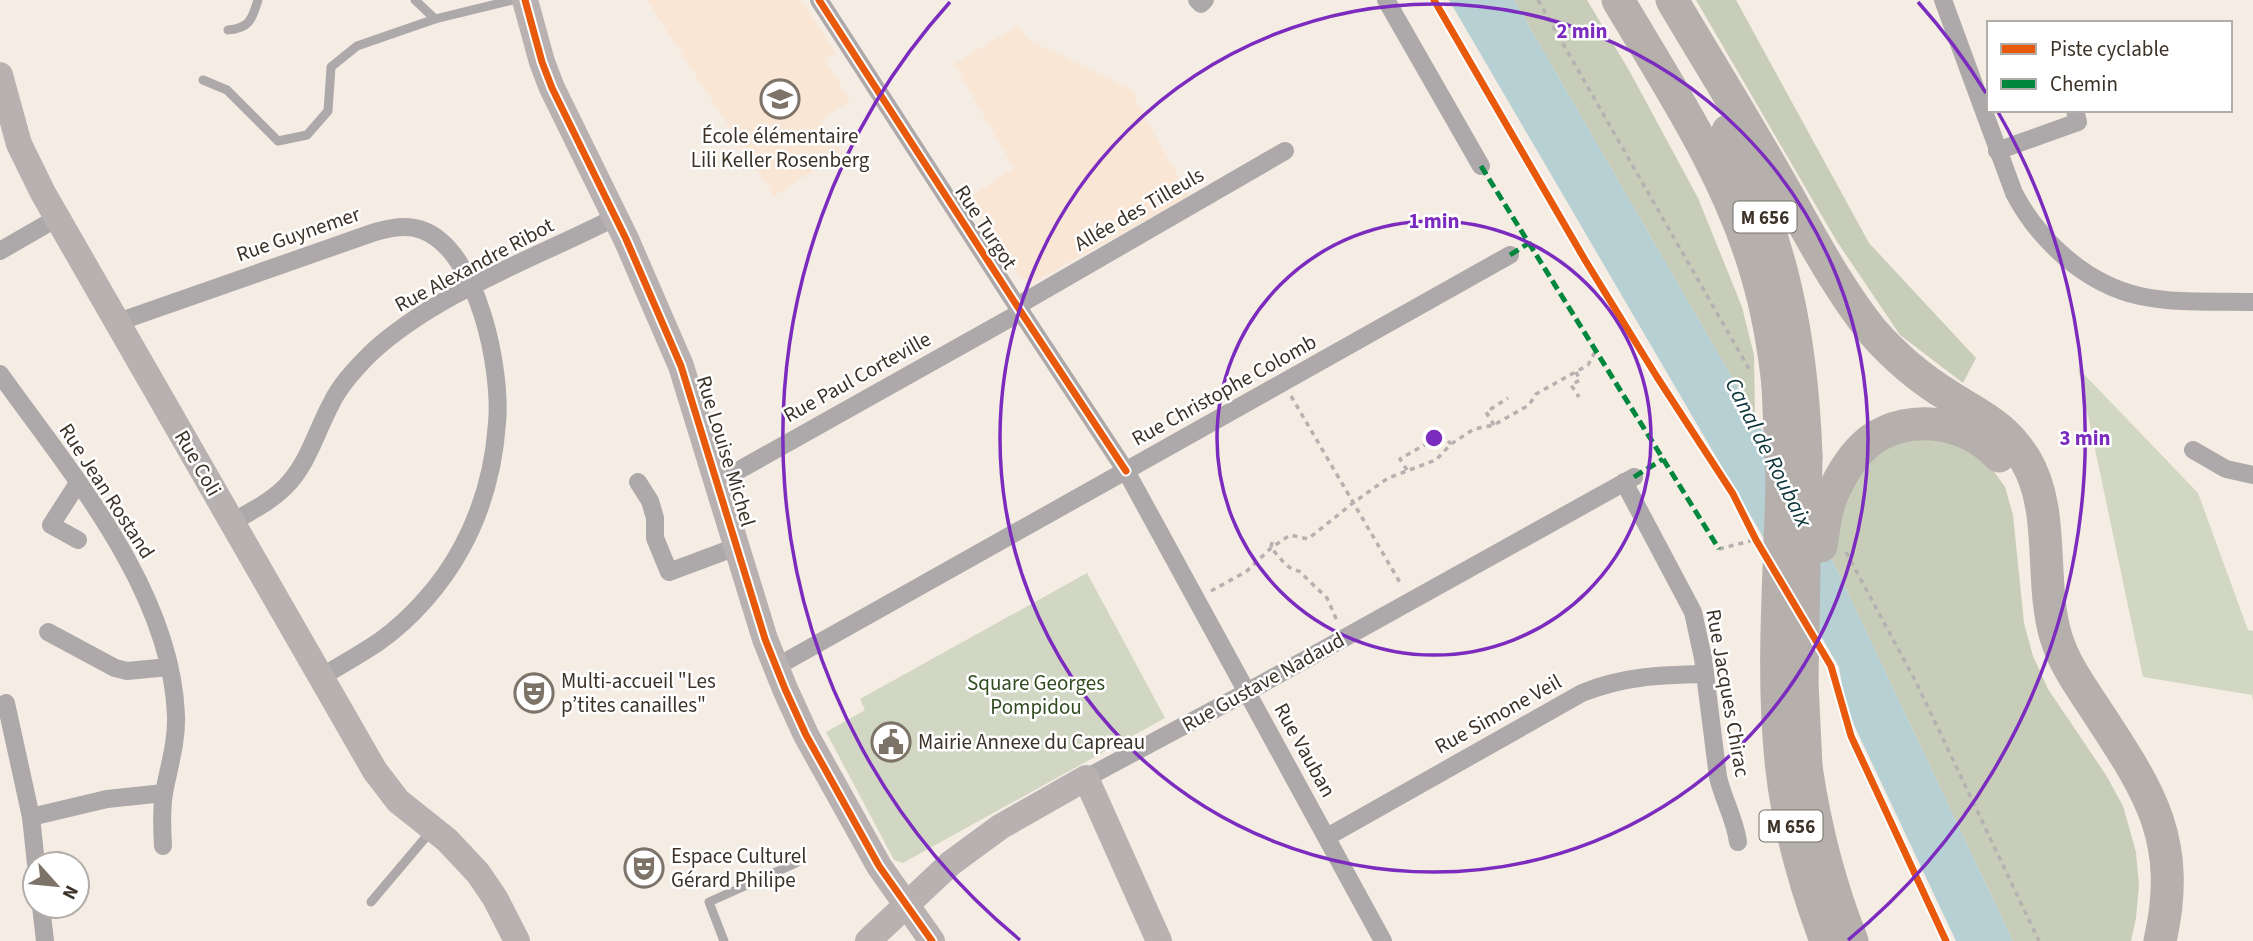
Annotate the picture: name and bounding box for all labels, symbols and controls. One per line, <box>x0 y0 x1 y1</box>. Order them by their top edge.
text: 2 min <box>1556 16 1608 46</box>
legend <box>1987 21 2232 112</box>
text: Piste cyclable <box>2050 34 2169 64</box>
text: Chemin <box>2050 69 2118 99</box>
school or university icon: École élémentaire Lili Keller Rosenberg <box>759 78 801 120</box>
place label: École élémentaire Lili Keller Rosenberg <box>691 121 870 175</box>
street label: Allée des Tilleuls <box>1069 160 1210 258</box>
street label: Rue Turgot <box>947 179 1025 275</box>
street label: Rue Guynemer <box>232 199 365 269</box>
road number: M 656 <box>1734 202 1796 232</box>
text: 1 min <box>1408 206 1460 236</box>
street label: Rue Alexandre Ribot <box>389 210 559 320</box>
street label: Rue Paul Corteville <box>778 324 936 430</box>
street label: Rue Christophe Colomb <box>1126 327 1322 453</box>
street label: Rue Louise Michel <box>689 372 763 530</box>
water label: Canal de Roubaix <box>1717 372 1821 534</box>
street label: Rue Jean Rostand <box>52 417 162 565</box>
text: 3 min <box>2059 423 2111 453</box>
street label: Rue Coli <box>167 424 229 502</box>
centre of rings <box>1422 426 1446 450</box>
street label: Rue Jacques Chirac <box>1698 607 1758 780</box>
street label: Rue Gustave Nadaud <box>1176 625 1350 739</box>
place label: Multi-accueil "Les p’tites canailles" <box>561 666 716 720</box>
street label: Rue Simone Veil <box>1429 667 1567 761</box>
park label: Square Georges Pompidou <box>967 668 1105 722</box>
theatre icon: Multi-accueil "Les p’tites canailles" <box>513 672 555 714</box>
street label: Rue Vauban <box>1267 697 1343 803</box>
public building icon: Mairie Annexe du Capreau <box>870 721 912 763</box>
place label: Mairie Annexe du Capreau <box>918 727 1145 757</box>
road number: M 656 <box>1760 810 1823 842</box>
place label: Espace Culturel Gérard Philipe <box>671 841 807 895</box>
theatre icon: Espace Culturel Gérard Philipe <box>623 847 665 889</box>
north arrow <box>21 850 91 920</box>
text: N <box>55 880 85 904</box>

